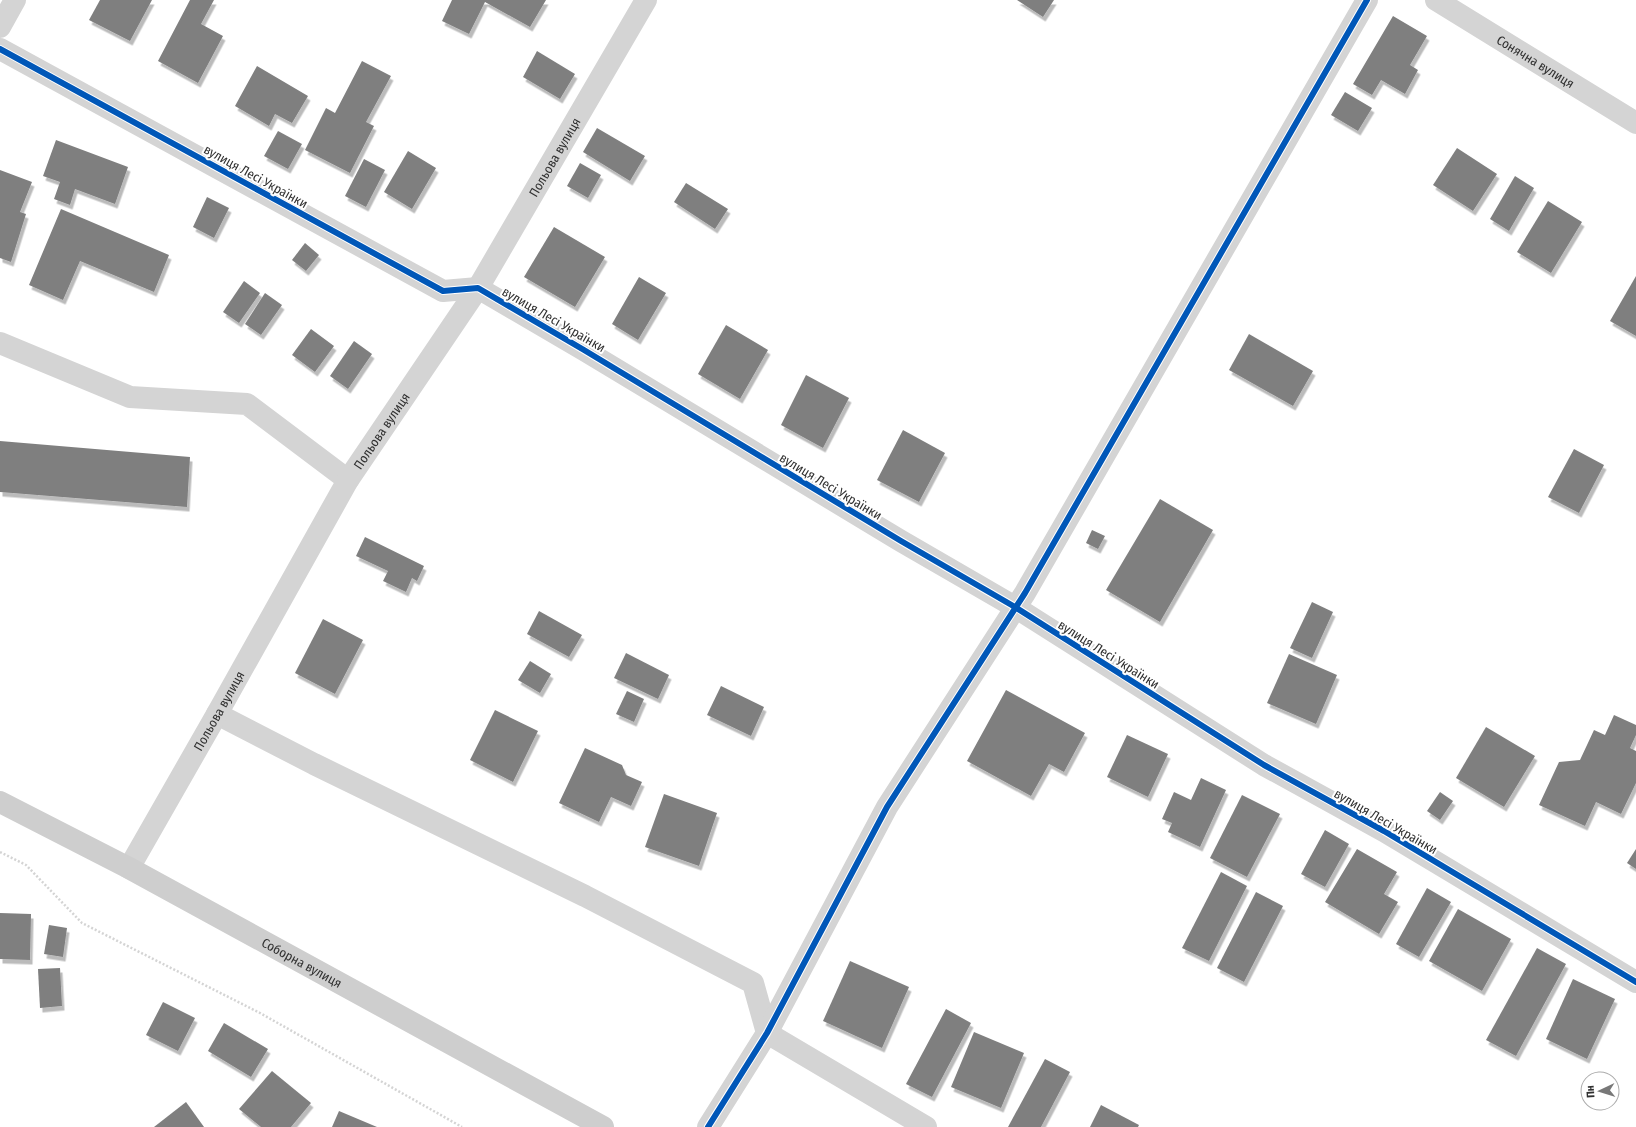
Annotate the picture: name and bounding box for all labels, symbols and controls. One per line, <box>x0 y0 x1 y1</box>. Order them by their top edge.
street label: Сонячна вулиця <box>1494 32 1577 91</box>
street label: Польова вулиця <box>526 115 584 200</box>
street label: вулиця Лесі Українки <box>201 142 310 211</box>
street label: вулиця Лесі Українки <box>500 284 608 355</box>
street label: Польова вулиця <box>351 390 413 472</box>
street label: вулиця Лесі Українки <box>777 450 885 523</box>
street label: вулиця Лесі Українки <box>1055 617 1162 692</box>
street label: Польова вулиця <box>191 669 247 753</box>
street label: вулиця Лесі Українки <box>1332 786 1440 857</box>
street label: Соборна вулиця <box>259 935 344 991</box>
north arrow <box>1580 1071 1620 1111</box>
text: Пн <box>1584 1085 1597 1098</box>

